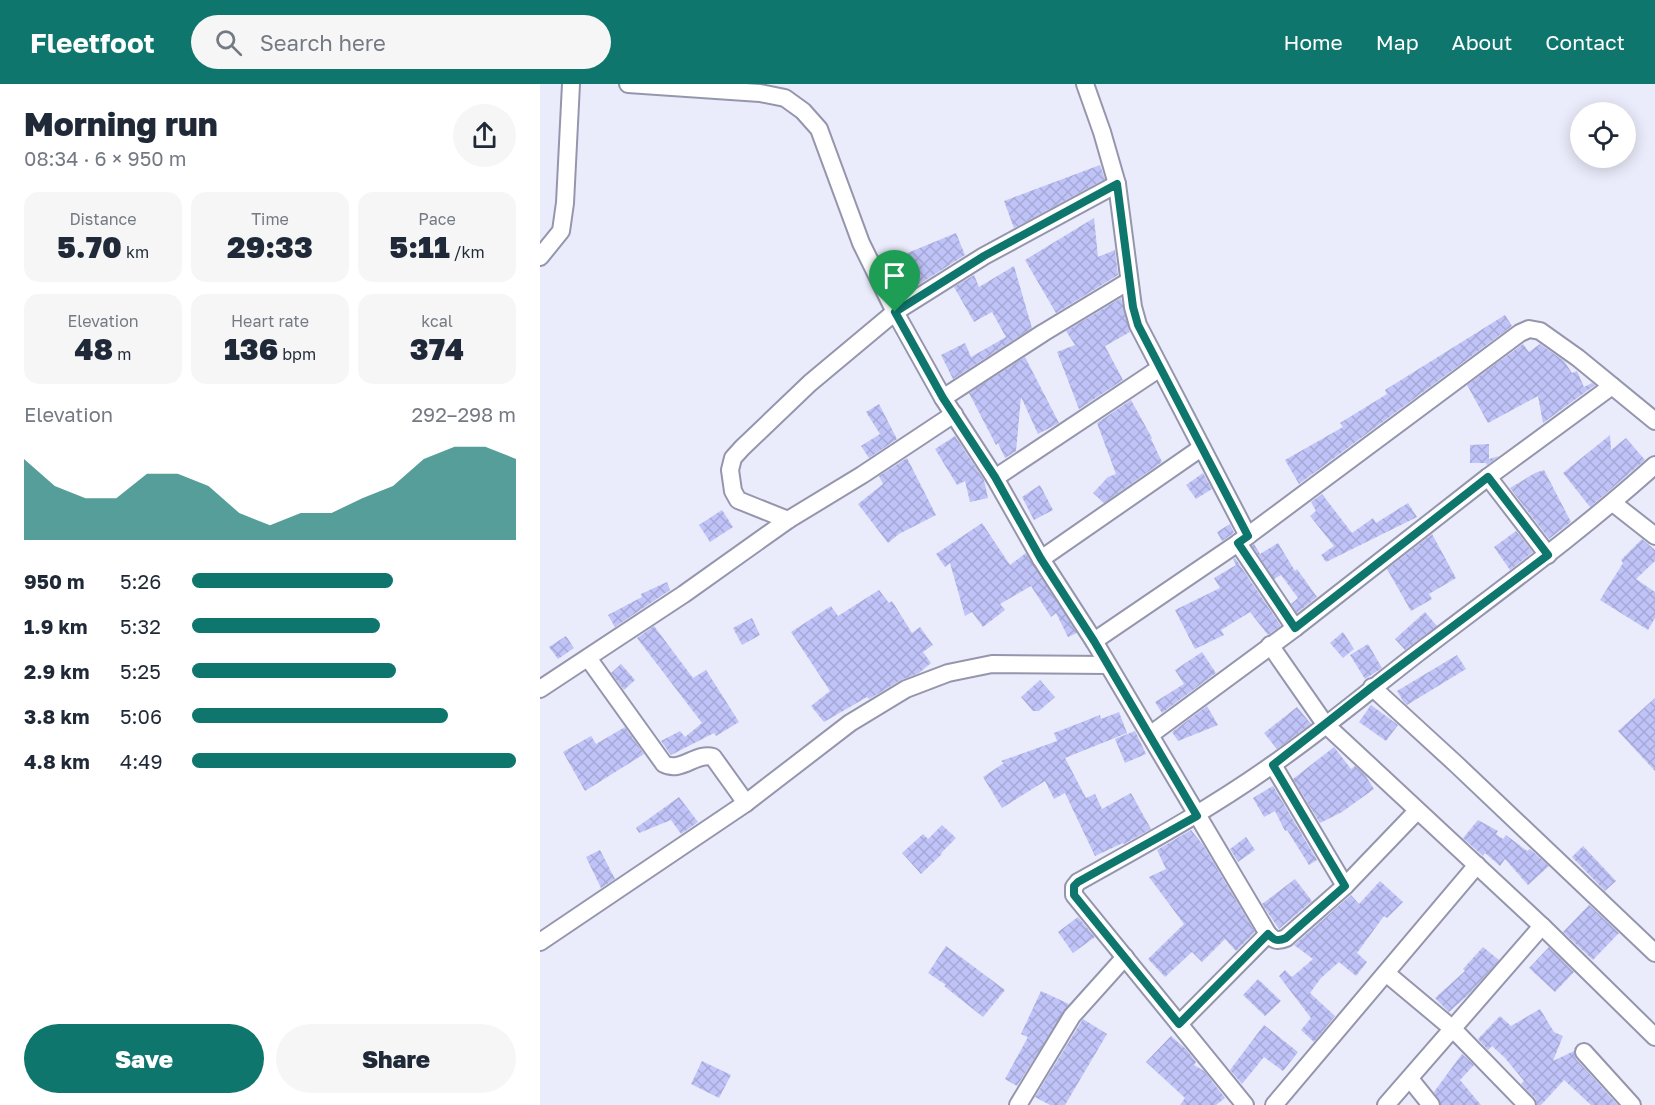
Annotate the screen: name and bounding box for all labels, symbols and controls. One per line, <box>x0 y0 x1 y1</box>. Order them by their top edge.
search box <box>191 15 611 69</box>
text: Fleetfoot <box>30 26 155 59</box>
icon: search <box>212 26 245 59</box>
text: Search here <box>260 29 386 56</box>
text: Home <box>1283 29 1343 55</box>
text: Map <box>1376 29 1419 55</box>
text: About <box>1452 29 1512 55</box>
text: Contact <box>1545 29 1625 55</box>
map controls <box>1570 102 1636 168</box>
button: locate <box>1570 102 1636 168</box>
text: Morning run <box>24 104 218 143</box>
button: share <box>453 104 516 167</box>
text: 08:34 · 6 × 950 m <box>24 146 186 170</box>
text: Distance <box>69 209 137 229</box>
text: Time <box>251 209 289 229</box>
text: Pace <box>418 209 456 229</box>
text: 5.70 <box>57 229 122 265</box>
text: 29:33 <box>227 229 313 265</box>
text: 5:11 <box>389 229 450 265</box>
text: km <box>122 242 149 262</box>
text: /km <box>450 242 485 262</box>
pin <box>869 250 920 312</box>
icon: arrive <box>878 259 911 292</box>
text: Elevation <box>67 311 139 331</box>
text: Heart rate <box>231 311 309 331</box>
text: kcal <box>421 311 453 331</box>
text: 48 <box>75 331 113 367</box>
text: 136 <box>224 331 278 367</box>
text: 374 <box>410 331 464 367</box>
text: m <box>113 344 131 364</box>
text: bpm <box>278 344 316 364</box>
text: Elevation <box>24 402 113 426</box>
text: 292–298 m <box>412 402 516 426</box>
text: 950 m <box>24 569 84 593</box>
text: 5:26 <box>120 569 161 593</box>
text: 1.9 km <box>24 614 88 638</box>
text: 5:32 <box>120 614 161 638</box>
text: 2.9 km <box>24 659 89 683</box>
text: 5:25 <box>120 659 161 683</box>
text: 3.8 km <box>24 704 90 728</box>
text: 5:06 <box>120 704 162 728</box>
text: 4.8 km <box>24 749 90 773</box>
text: 4:49 <box>120 749 163 773</box>
button: Save <box>24 1024 264 1093</box>
button: Share <box>276 1024 516 1093</box>

